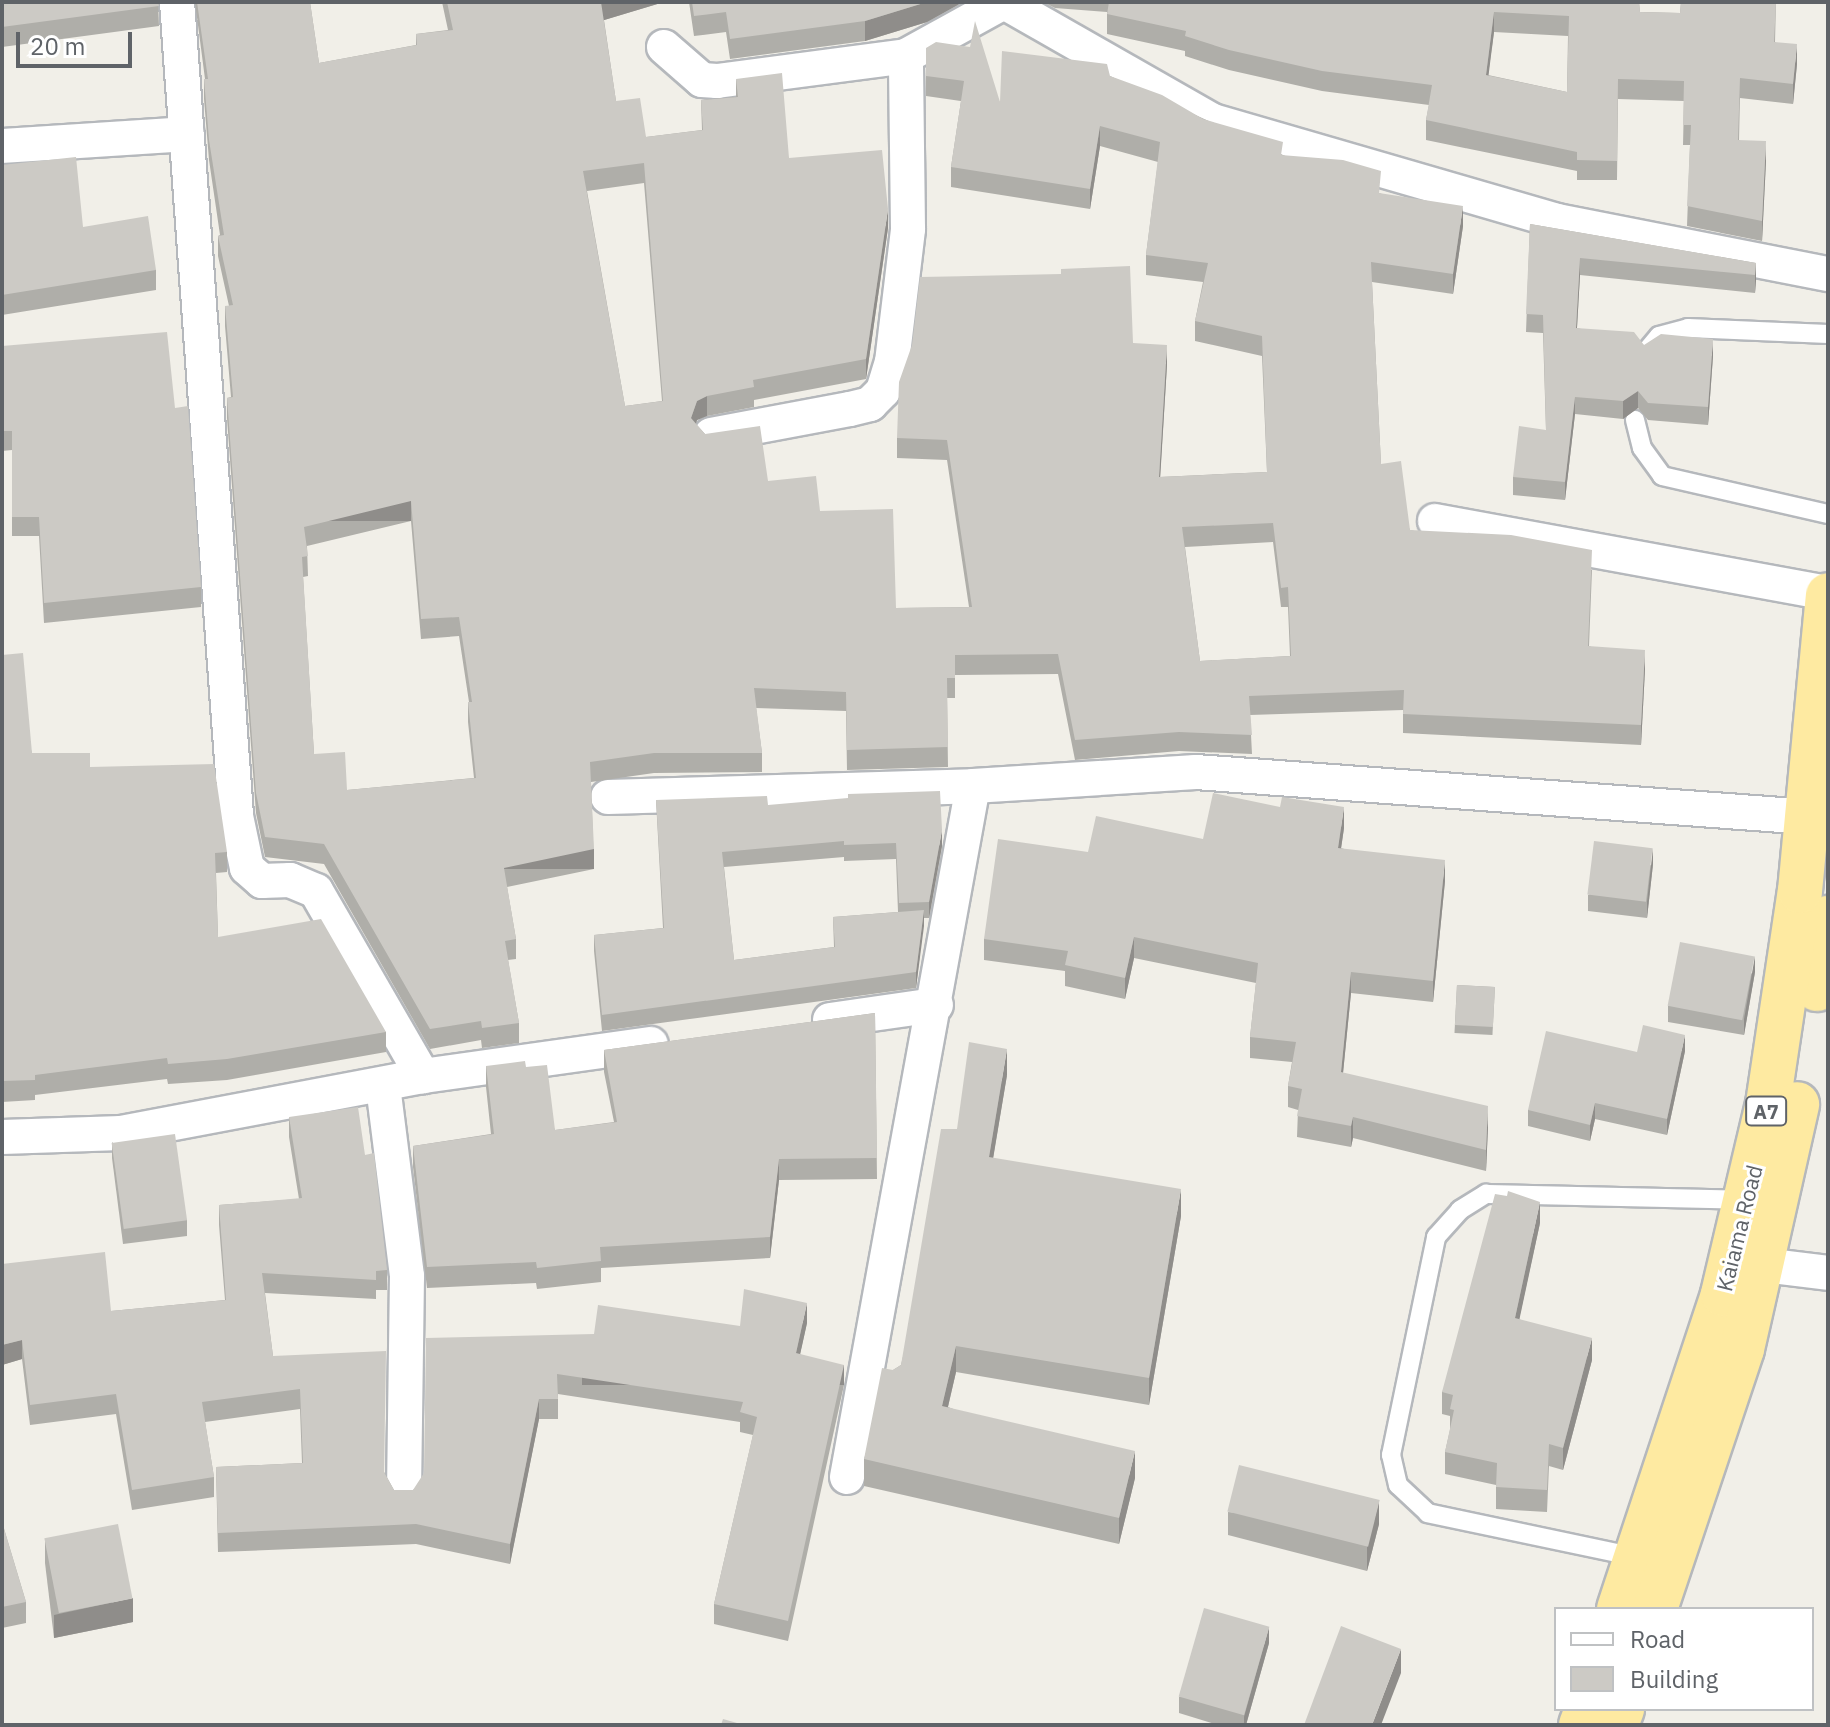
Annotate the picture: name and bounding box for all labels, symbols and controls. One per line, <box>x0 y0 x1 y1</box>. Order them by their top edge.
scale bar <box>20 16 136 66</box>
text: 20 m <box>30 30 85 62</box>
road number: A7 <box>1744 1095 1788 1127</box>
street label: Kaiama Road <box>1711 1162 1767 1294</box>
legend <box>1554 1607 1814 1711</box>
text: Road <box>1630 1623 1685 1655</box>
text: Building <box>1630 1663 1718 1695</box>

